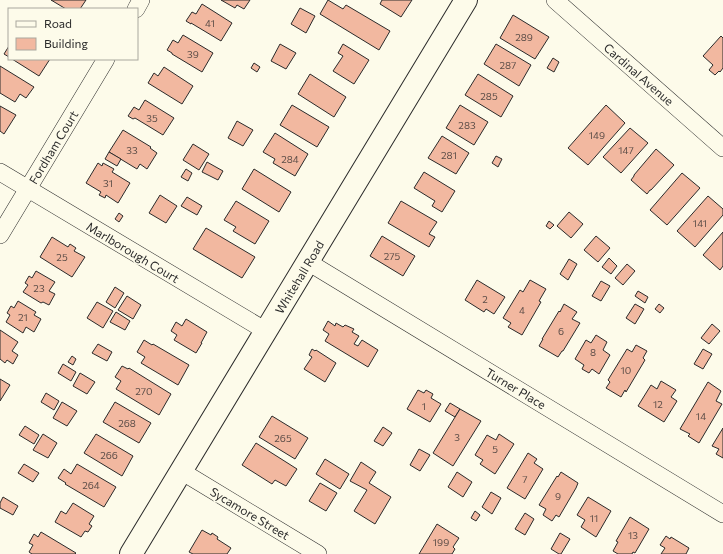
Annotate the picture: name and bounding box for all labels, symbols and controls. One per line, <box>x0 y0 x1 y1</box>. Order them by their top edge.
legend <box>8 8 138 60</box>
text: Road <box>44 16 72 30</box>
house number: 41 <box>205 17 215 29</box>
house number: 289 <box>515 31 533 43</box>
text: Building <box>44 36 88 50</box>
street label: Cardinal Avenue <box>601 40 677 108</box>
house number: 39 <box>187 48 199 60</box>
house number: 287 <box>500 59 516 71</box>
house number: 285 <box>480 90 498 102</box>
street label: Fordham Court <box>26 108 80 186</box>
house number: 35 <box>146 112 158 124</box>
house number: 283 <box>458 119 476 131</box>
house number: 149 <box>589 129 605 141</box>
house number: 33 <box>126 144 138 156</box>
house number: 147 <box>618 144 634 156</box>
house number: 281 <box>441 149 457 161</box>
house number: 284 <box>281 153 299 165</box>
house number: 31 <box>103 177 113 189</box>
house number: 141 <box>693 217 707 229</box>
street label: Marlborough Court <box>84 219 182 285</box>
street label: Whitehall Road <box>272 238 326 316</box>
house number: 275 <box>384 250 401 262</box>
house number: 25 <box>56 251 68 263</box>
house number: 23 <box>33 282 45 294</box>
house number: 2 <box>482 293 488 305</box>
house number: 4 <box>519 304 525 316</box>
house number: 21 <box>18 311 28 323</box>
house number: 6 <box>558 325 564 337</box>
house number: 8 <box>590 346 596 358</box>
house number: 10 <box>621 364 631 376</box>
street label: Turner Place <box>483 365 549 411</box>
house number: 270 <box>135 385 153 397</box>
house number: 12 <box>653 398 663 410</box>
house number: 1 <box>422 400 426 412</box>
house number: 14 <box>696 410 706 422</box>
house number: 268 <box>118 417 136 429</box>
house number: 3 <box>454 431 460 443</box>
house number: 265 <box>274 432 292 444</box>
house number: 5 <box>492 443 498 455</box>
house number: 266 <box>100 449 118 461</box>
house number: 7 <box>522 473 528 485</box>
house number: 264 <box>82 479 100 491</box>
street label: Sycamore Street <box>208 484 292 542</box>
house number: 9 <box>555 490 561 502</box>
house number: 11 <box>590 512 598 524</box>
house number: 13 <box>628 529 638 541</box>
house number: 199 <box>433 536 449 548</box>

